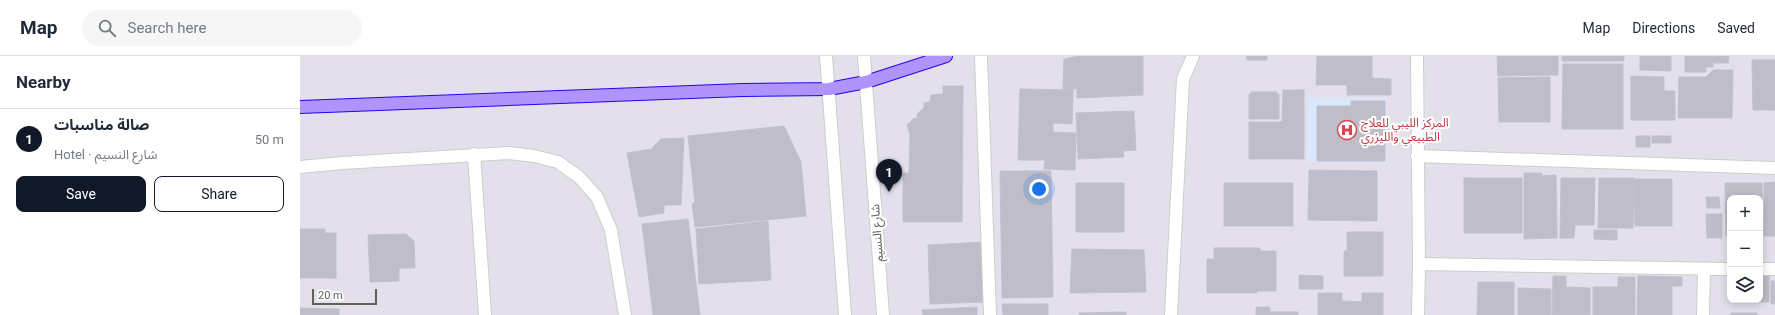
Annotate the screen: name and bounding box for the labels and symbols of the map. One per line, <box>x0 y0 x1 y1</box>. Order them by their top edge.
place label: المركز الليبي للعلاج الطبيعي والليزري <box>1361 116 1449 147</box>
hospital icon: المركز الليبي للعلاج الطبيعي والليزري <box>1336 119 1358 141</box>
pin: 1 <box>876 159 902 192</box>
your location <box>1029 179 1049 199</box>
street label: شارع النسيم <box>868 203 888 262</box>
scale bar <box>312 287 377 306</box>

